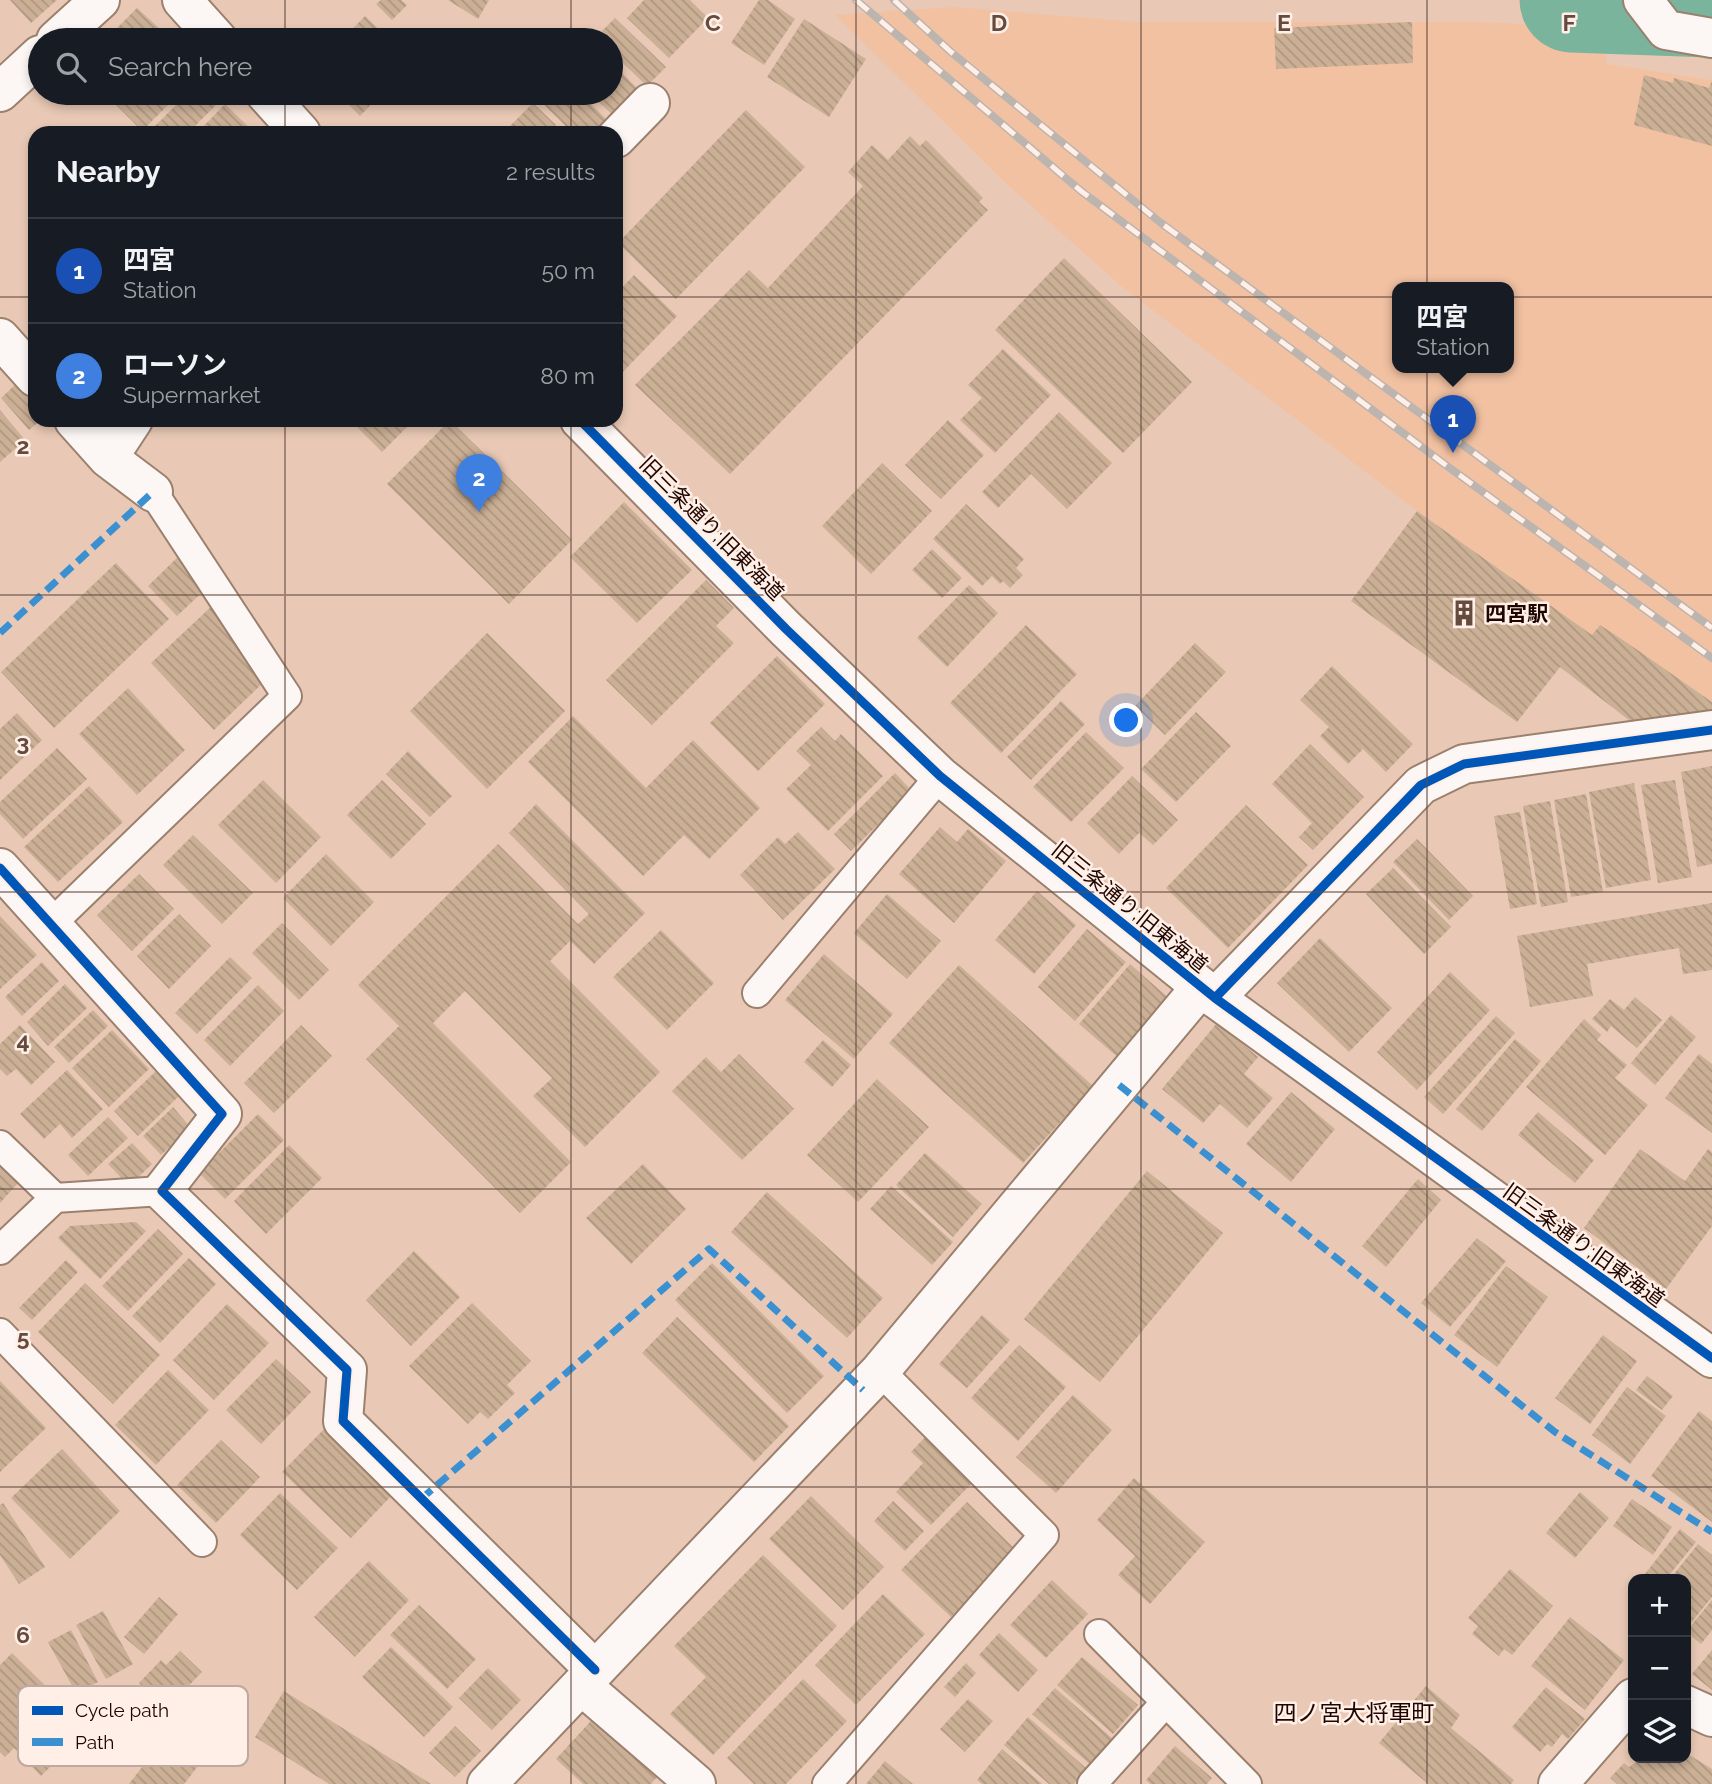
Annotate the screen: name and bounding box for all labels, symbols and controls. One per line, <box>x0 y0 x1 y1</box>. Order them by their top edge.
text: C <box>705 9 721 36</box>
text: D <box>991 9 1007 36</box>
text: E <box>1277 9 1291 36</box>
text: F <box>1562 9 1576 36</box>
search box <box>28 28 623 105</box>
icon: search <box>52 48 90 86</box>
text: Search here <box>108 52 252 82</box>
text: Nearby <box>56 154 160 189</box>
text: 2 results <box>506 158 595 185</box>
text: 四宮 <box>123 245 175 275</box>
text: 1 <box>73 257 85 284</box>
text: 50 m <box>541 257 595 284</box>
text: Station <box>123 276 197 303</box>
popup <box>1392 282 1514 373</box>
text: 四宮 <box>1416 302 1468 332</box>
text: Station <box>1416 333 1490 360</box>
text: ローソン <box>123 350 227 380</box>
text: 2 <box>73 362 85 389</box>
text: 80 m <box>540 362 595 389</box>
text: Supermarket <box>123 381 261 408</box>
pin: 1 <box>1430 395 1476 453</box>
text: 2 <box>17 432 29 459</box>
street label: 旧三条通り;旧東海道 <box>635 451 789 605</box>
pin: 2 <box>456 454 502 512</box>
building icon: 四宮駅 <box>1449 598 1479 628</box>
place label: 四宮駅 <box>1485 601 1548 626</box>
your location <box>1109 703 1143 737</box>
text: 3 <box>17 729 29 756</box>
street label: 旧三条通り;旧東海道 <box>1047 836 1213 978</box>
text: 4 <box>16 1027 30 1054</box>
street label: 旧三条通り;旧東海道 <box>1498 1178 1670 1312</box>
text: 5 <box>17 1324 30 1351</box>
map controls <box>1628 1574 1691 1763</box>
button: + <box>1628 1574 1691 1637</box>
text: 6 <box>16 1621 30 1648</box>
button: − <box>1628 1637 1691 1700</box>
legend <box>18 1686 248 1766</box>
text: Cycle path <box>75 1699 169 1721</box>
district label: 四ノ宮大将軍町 <box>1274 1699 1435 1726</box>
button: layers <box>1628 1700 1691 1763</box>
text: Path <box>75 1731 114 1753</box>

